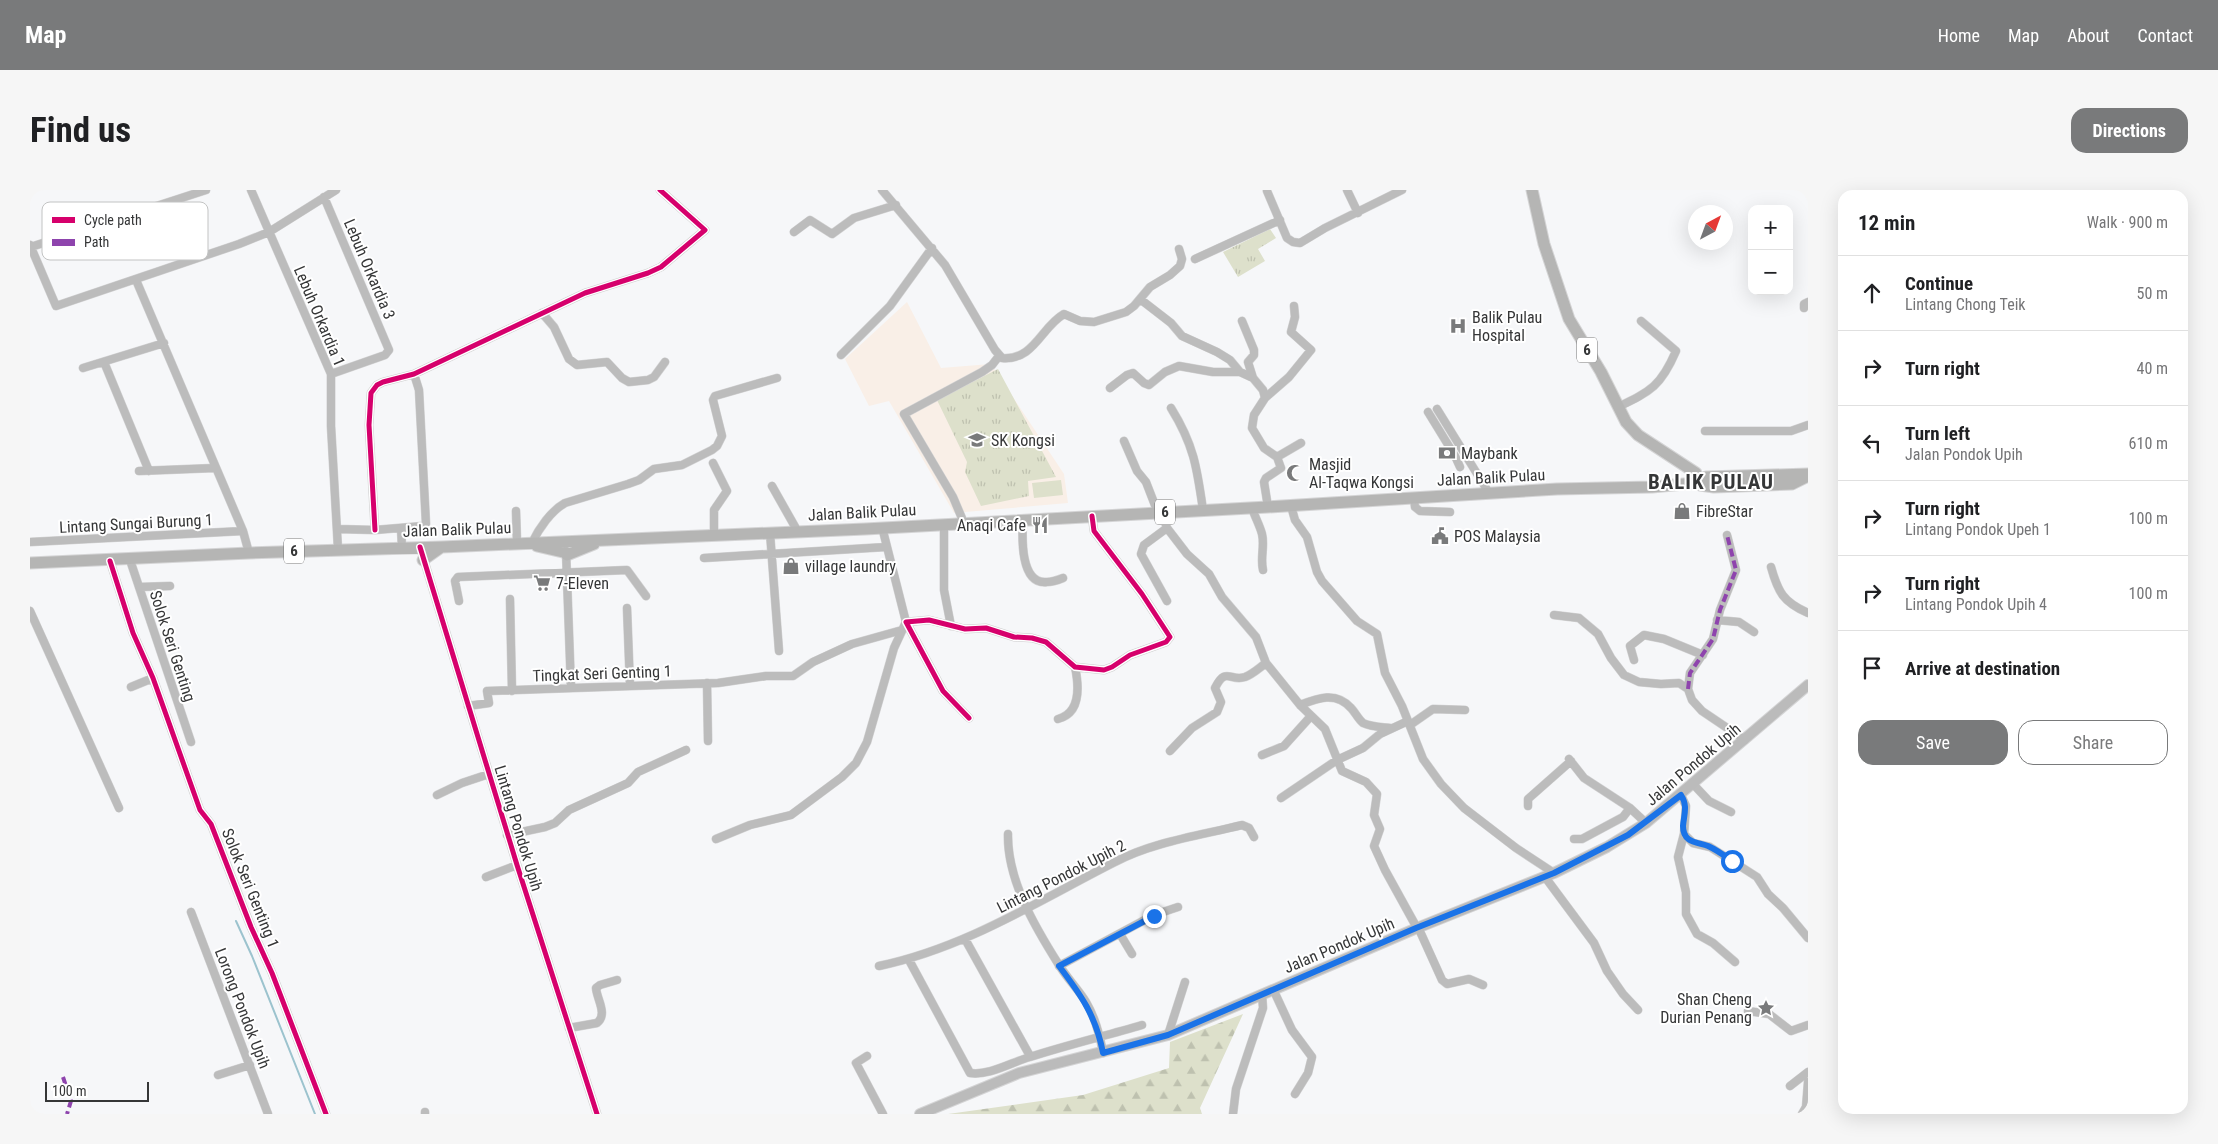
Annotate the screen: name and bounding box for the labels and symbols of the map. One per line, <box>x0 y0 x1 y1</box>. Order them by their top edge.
legend <box>42 202 208 260</box>
north arrow <box>1688 205 1733 250</box>
text: Cycle path <box>84 212 142 228</box>
street label: Lebuh Orkardia 3 <box>340 216 399 322</box>
text: Path <box>84 234 109 250</box>
street label: Lebuh Orkardia 1 <box>290 263 349 369</box>
place label: Balik Pulau Hospital <box>1472 308 1542 345</box>
hospital icon: Balik Pulau Hospital <box>1448 316 1468 336</box>
road number: 6 <box>1577 338 1597 362</box>
school or university icon: SK Kongsi <box>967 430 987 450</box>
place label: SK Kongsi <box>991 431 1055 450</box>
bank icon: Maybank <box>1437 443 1457 463</box>
place label: Maybank <box>1461 444 1519 463</box>
place label: Masjid Al-Taqwa Kongsi <box>1309 455 1414 492</box>
mosque icon: Masjid Al-Taqwa Kongsi <box>1285 463 1305 483</box>
street label: Jalan Balik Pulau <box>1436 465 1546 490</box>
district label: BALIK PULAU <box>1648 470 1774 494</box>
street label: Jalan Balik Pulau <box>807 500 917 525</box>
road number: 6 <box>1155 500 1175 524</box>
shop icon: FibreStar <box>1672 501 1692 521</box>
place label: FibreStar <box>1696 502 1753 521</box>
street label: Lintang Sungai Burung 1 <box>59 510 213 537</box>
restaurant icon: Anaqi Cafe <box>1030 515 1050 535</box>
place label: Anaqi Cafe <box>957 516 1026 535</box>
street label: Jalan Balik Pulau <box>402 518 512 541</box>
public building icon: POS Malaysia <box>1430 526 1450 546</box>
place label: POS Malaysia <box>1454 527 1541 546</box>
road number: 6 <box>284 538 304 564</box>
shop icon: village laundry <box>781 556 801 576</box>
place label: village laundry <box>805 557 896 576</box>
supermarket icon: 7-Eleven <box>532 573 552 593</box>
place label: 7-Eleven <box>556 574 609 593</box>
street label: Solok Seri Genting <box>146 588 199 704</box>
street label: Tingkat Seri Genting 1 <box>532 662 672 685</box>
street label: Jalan Pondok Upih <box>1642 719 1745 810</box>
street label: Lintang Pondok Upih <box>490 763 547 893</box>
street label: Solok Seri Genting 1 <box>218 826 283 951</box>
street label: Lintang Pondok Upih 2 <box>994 836 1129 917</box>
route start <box>1721 850 1744 873</box>
route end <box>1143 905 1166 928</box>
street label: Jalan Pondok Upih <box>1281 914 1397 977</box>
street label: Lorong Pondok Upih <box>211 945 274 1071</box>
place label: Shan Cheng Durian Penang <box>1660 990 1752 1027</box>
place icon: Shan Cheng Durian Penang <box>1756 998 1776 1018</box>
scale bar <box>45 1079 149 1102</box>

